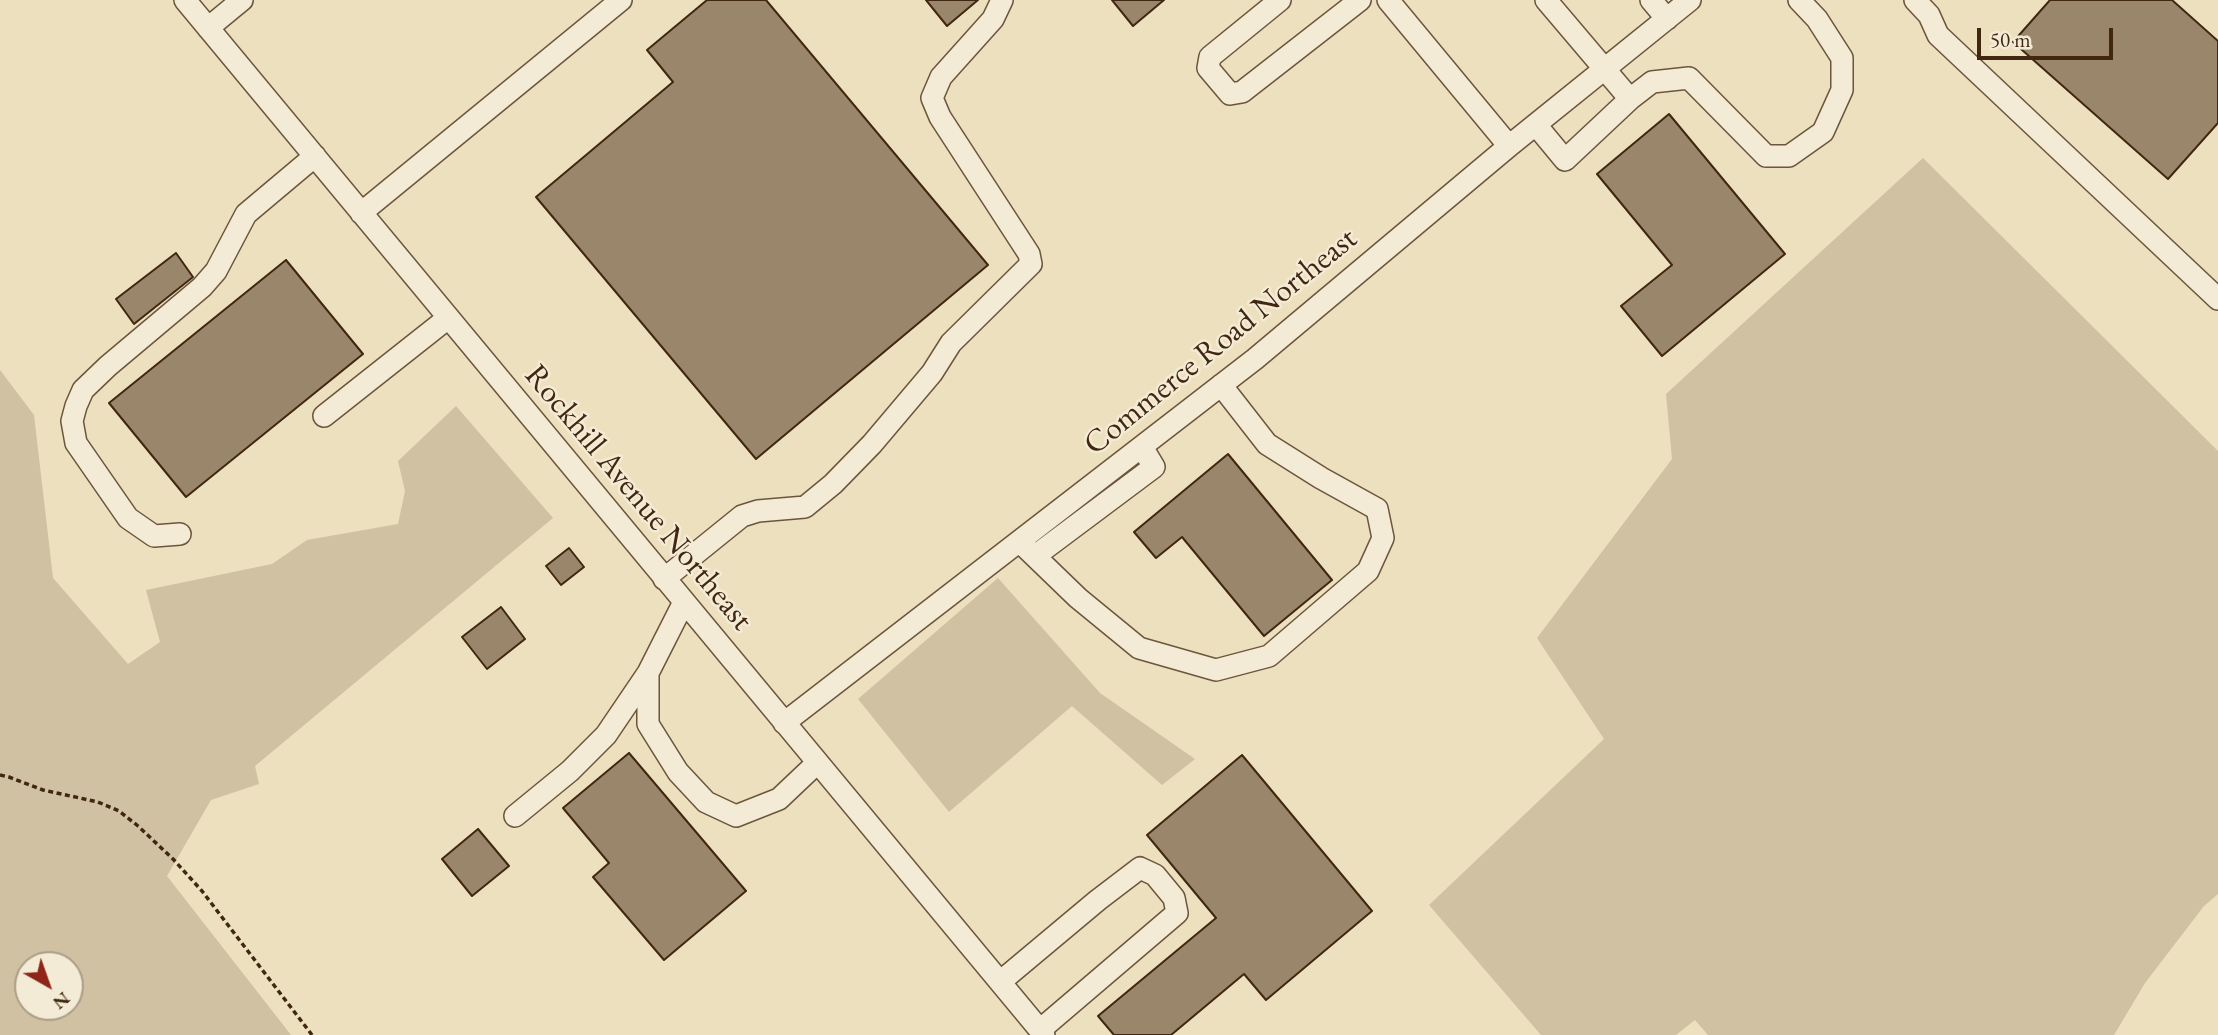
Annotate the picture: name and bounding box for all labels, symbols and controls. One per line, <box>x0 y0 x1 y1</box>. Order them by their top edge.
scale bar <box>1980 14 2116 58</box>
text: 50 m <box>1990 26 2031 53</box>
street label: Commerce Road Northeast <box>1077 220 1365 464</box>
street label: Rockhill Avenue Northeast <box>516 357 760 639</box>
north arrow <box>14 951 84 1021</box>
text: N <box>48 986 75 1015</box>

